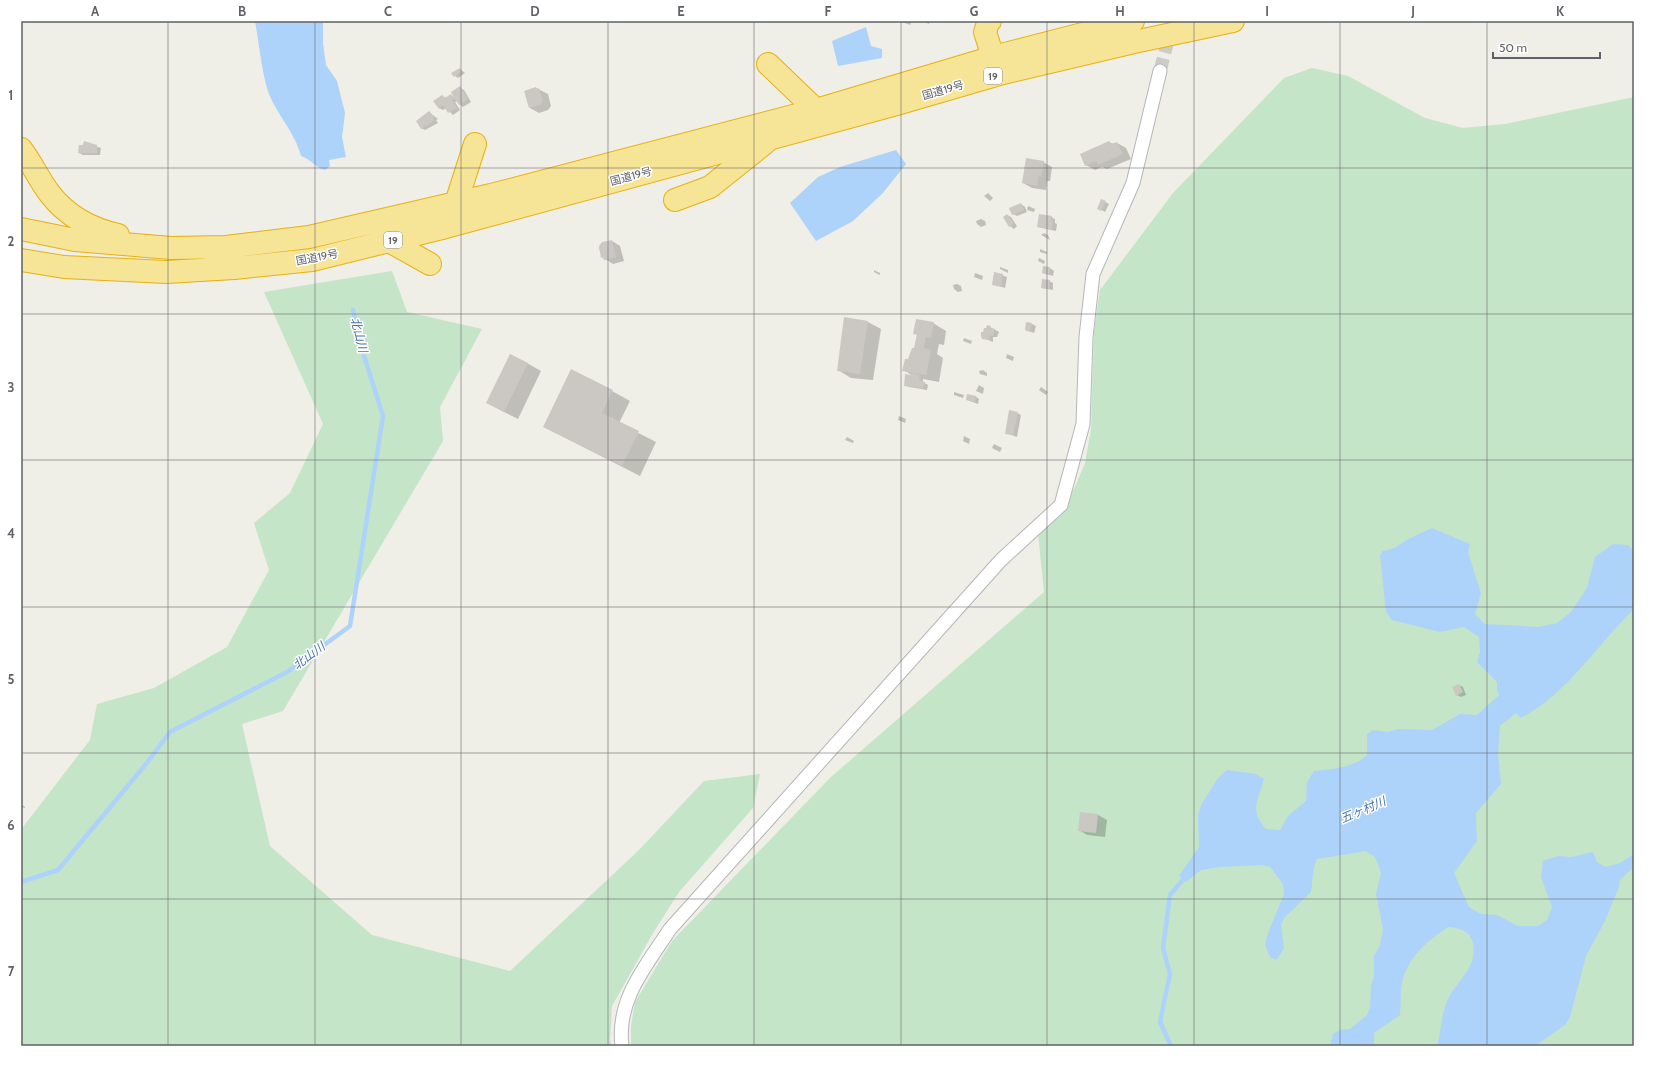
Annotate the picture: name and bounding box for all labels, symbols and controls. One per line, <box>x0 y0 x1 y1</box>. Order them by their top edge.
text: A <box>91 3 100 19</box>
text: B <box>238 3 246 19</box>
text: C <box>384 3 392 19</box>
text: D <box>530 3 540 19</box>
text: E <box>677 3 685 19</box>
text: F <box>825 3 832 19</box>
text: G <box>970 3 979 19</box>
text: H <box>1115 3 1125 19</box>
text: I <box>1265 3 1269 19</box>
text: J <box>1410 3 1415 19</box>
text: K <box>1556 3 1565 19</box>
scale bar <box>1493 34 1600 60</box>
text: 50 m <box>1499 40 1527 55</box>
road number: 19 <box>984 68 1002 84</box>
street label: 国道19号 <box>920 77 966 103</box>
text: 1 <box>9 87 13 103</box>
street label: 国道19号 <box>608 164 654 188</box>
road number: 19 <box>384 232 402 248</box>
text: 2 <box>8 233 15 249</box>
street label: 国道19号 <box>295 246 339 268</box>
water label: 北山川 <box>348 316 372 356</box>
text: 3 <box>7 379 15 395</box>
text: 4 <box>7 525 15 541</box>
water label: 北山川 <box>290 638 329 672</box>
text: 5 <box>8 671 15 687</box>
water label: 五ヶ村川 <box>1338 792 1390 826</box>
text: 6 <box>7 817 15 833</box>
text: 7 <box>8 963 15 979</box>

